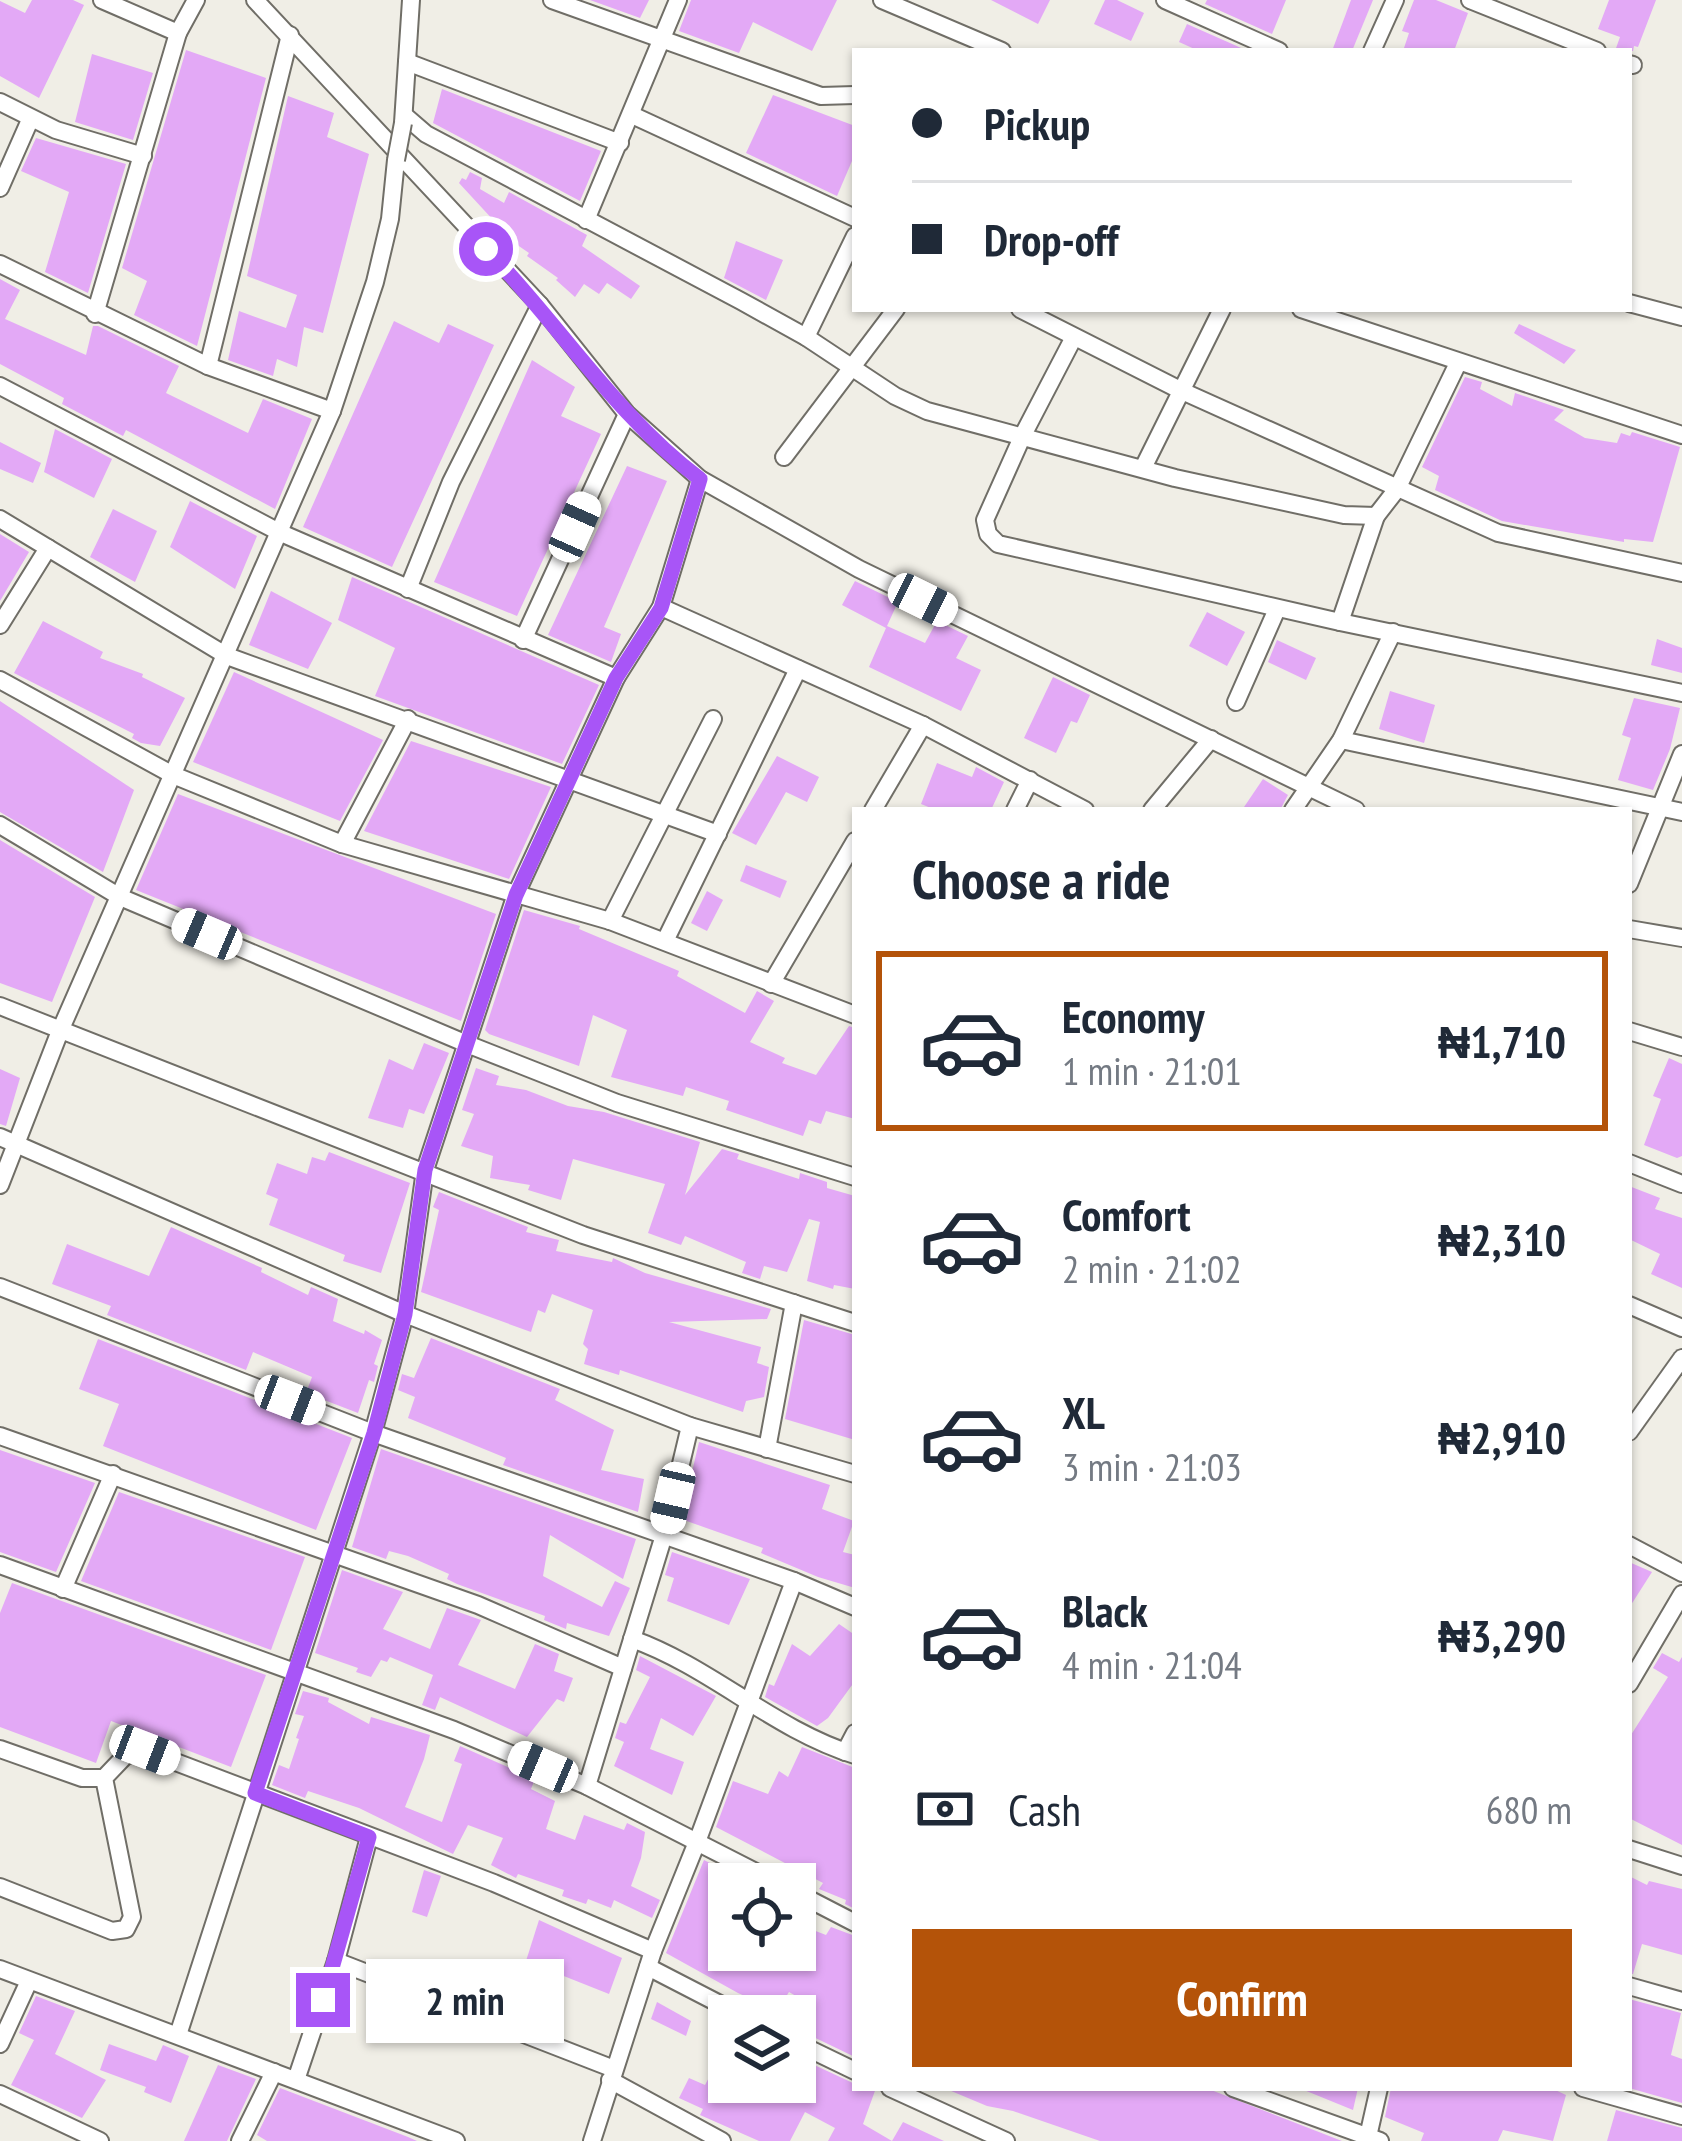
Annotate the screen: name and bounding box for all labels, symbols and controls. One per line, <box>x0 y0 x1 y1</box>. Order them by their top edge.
text: Pickup <box>984 94 1090 152</box>
text: Drop-off <box>984 210 1118 268</box>
route start <box>459 222 513 276</box>
car <box>544 487 606 567</box>
car <box>883 568 963 632</box>
text: Choose a ride <box>912 844 1171 914</box>
car <box>167 903 247 965</box>
icon: car <box>918 987 1026 1095</box>
text: Economy <box>1062 987 1205 1045</box>
text: ₦1,710 <box>1438 1012 1566 1070</box>
text: 1 min · 21:01 <box>1062 1045 1242 1096</box>
icon: car <box>918 1185 1026 1293</box>
text: Comfort <box>1062 1185 1191 1243</box>
text: ₦2,310 <box>1438 1210 1566 1268</box>
text: 2 min · 21:02 <box>1062 1243 1242 1294</box>
car <box>250 1370 330 1430</box>
icon: car <box>918 1383 1026 1491</box>
text: XL <box>1062 1383 1105 1441</box>
text: ₦2,910 <box>1438 1408 1566 1466</box>
text: 3 min · 21:03 <box>1062 1441 1242 1492</box>
car <box>647 1459 699 1537</box>
icon: car <box>918 1581 1026 1689</box>
text: Black <box>1062 1581 1148 1639</box>
text: ₦3,290 <box>1438 1606 1566 1664</box>
text: 4 min · 21:04 <box>1062 1639 1242 1690</box>
car <box>105 1720 185 1780</box>
car <box>503 1736 583 1798</box>
icon: cash <box>912 1776 978 1842</box>
text: Cash <box>1008 1780 1081 1838</box>
text: 680 m <box>1486 1784 1572 1835</box>
map controls <box>708 1863 816 2103</box>
button: locate <box>708 1863 816 1971</box>
button: Confirm <box>912 1929 1572 2067</box>
callout: 2 min <box>365 1958 563 2042</box>
route end <box>296 1973 350 2027</box>
text: 2 min <box>426 1975 504 2026</box>
button: layers <box>708 1995 816 2103</box>

